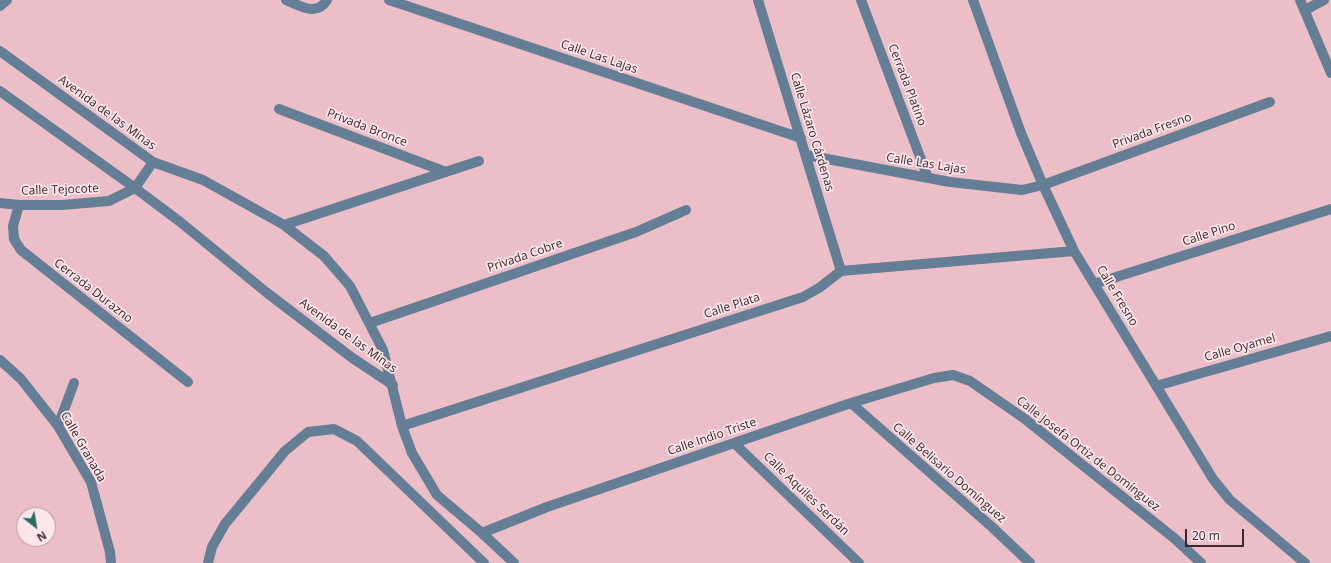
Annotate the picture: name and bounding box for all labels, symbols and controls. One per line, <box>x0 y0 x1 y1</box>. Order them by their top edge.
street label: Calle Las Lajas <box>559 37 639 77</box>
street label: Cerrada Platino <box>885 42 929 128</box>
street label: Calle Lázaro Cárdenas <box>787 71 837 193</box>
street label: Avenida de las Minas <box>55 73 159 153</box>
street label: Privada Bronce <box>325 106 409 150</box>
street label: Privada Fresno <box>1111 110 1193 152</box>
street label: Calle Las Lajas <box>885 151 967 177</box>
street label: Calle Tejocote <box>21 181 99 199</box>
street label: Calle Pino <box>1181 219 1237 249</box>
street label: Privada Cobre <box>485 236 565 276</box>
street label: Cerrada Durazno <box>51 256 135 326</box>
street label: Calle Fresno <box>1093 263 1141 329</box>
street label: Calle Plata <box>702 290 762 322</box>
street label: Avenida de las Minas <box>296 296 400 376</box>
street label: Calle Oyamel <box>1203 331 1277 365</box>
street label: Calle Josefa Ortiz de Domínguez <box>1013 394 1163 514</box>
street label: Calle Granada <box>57 409 109 485</box>
street label: Calle Indio Triste <box>666 415 758 459</box>
street label: Calle Belisario Domínguez <box>890 420 1008 526</box>
street label: Calle Aquiles Serdán <box>760 449 852 539</box>
north arrow <box>16 507 56 547</box>
scale bar <box>1187 521 1246 547</box>
text: 20 m <box>1192 527 1220 544</box>
text: N <box>34 528 50 546</box>

